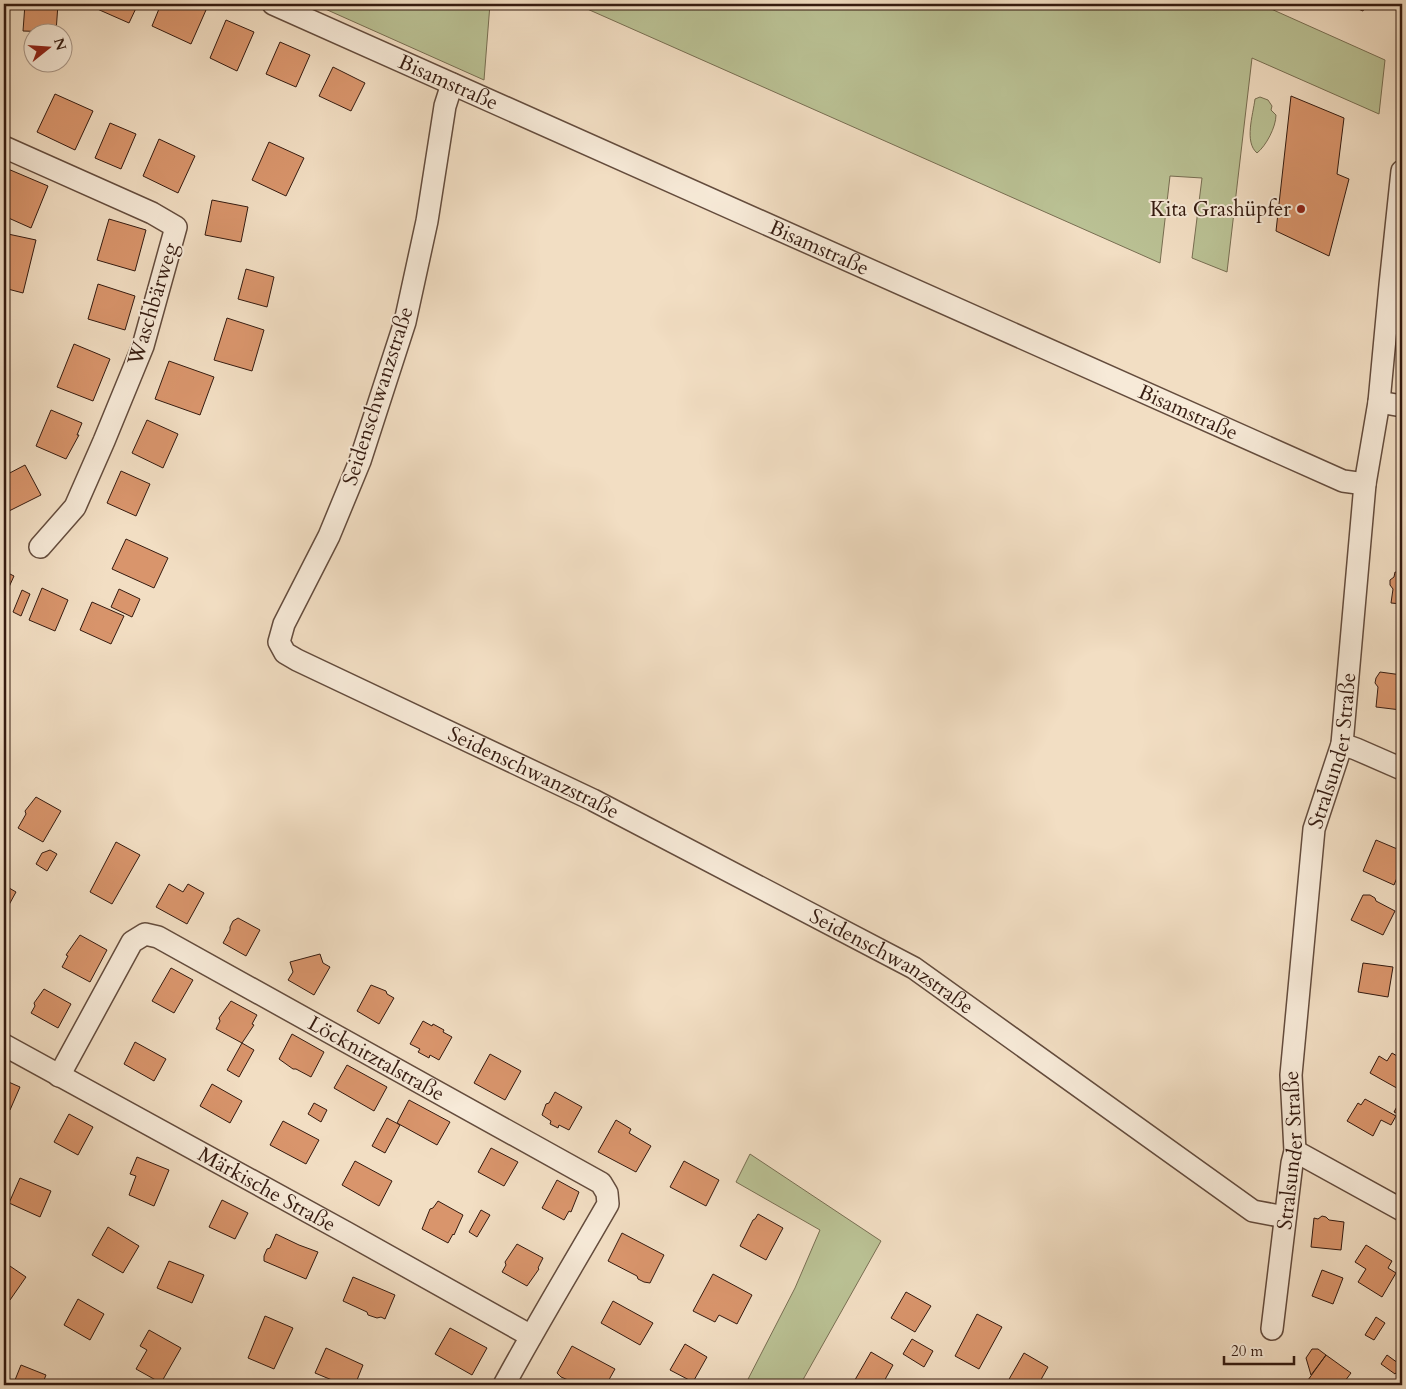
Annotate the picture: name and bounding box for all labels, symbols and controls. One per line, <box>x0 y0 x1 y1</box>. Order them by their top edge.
north arrow <box>22 22 72 72</box>
text: N <box>49 36 71 53</box>
street label: Bisamstraße <box>394 47 503 117</box>
place label: Kita Grashüpfer <box>1150 195 1291 224</box>
marker: Kita Grashüpfer <box>1295 203 1307 215</box>
street label: Bisamstraße <box>765 213 874 282</box>
street label: Waschbärweg <box>120 239 185 370</box>
street label: Seidenschwanzstraße <box>335 303 421 489</box>
street label: Bisamstraße <box>1134 377 1243 447</box>
street label: Stralsunder Straße <box>1301 671 1363 832</box>
street label: Seidenschwanzstraße <box>443 719 624 826</box>
street label: Seidenschwanzstraße <box>804 901 980 1021</box>
street label: Löcknitztalstraße <box>303 1009 450 1108</box>
street label: Stralsunder Straße <box>1270 1070 1309 1231</box>
street label: Märkische Straße <box>193 1140 341 1239</box>
scale bar <box>1224 1334 1294 1366</box>
text: 20 m <box>1231 1341 1263 1361</box>

